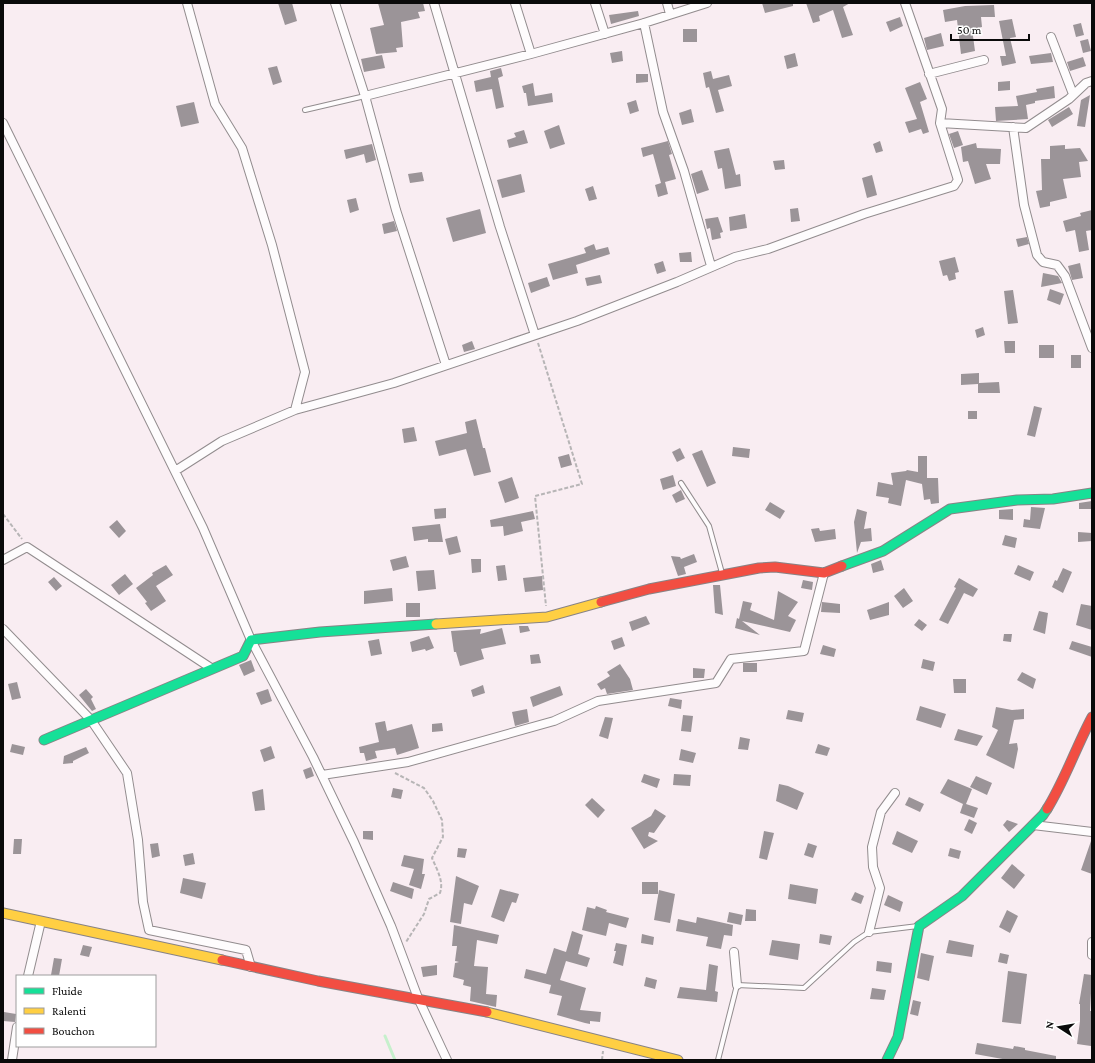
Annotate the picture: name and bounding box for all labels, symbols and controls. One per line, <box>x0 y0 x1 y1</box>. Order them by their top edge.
scale bar <box>951 16 1029 42</box>
text: 50 m <box>957 23 982 37</box>
legend <box>16 975 156 1047</box>
text: Fluide <box>52 984 82 998</box>
text: Ralenti <box>52 1004 86 1018</box>
north arrow <box>1039 1007 1079 1047</box>
text: N <box>1043 1020 1056 1030</box>
text: Bouchon <box>52 1024 95 1038</box>

